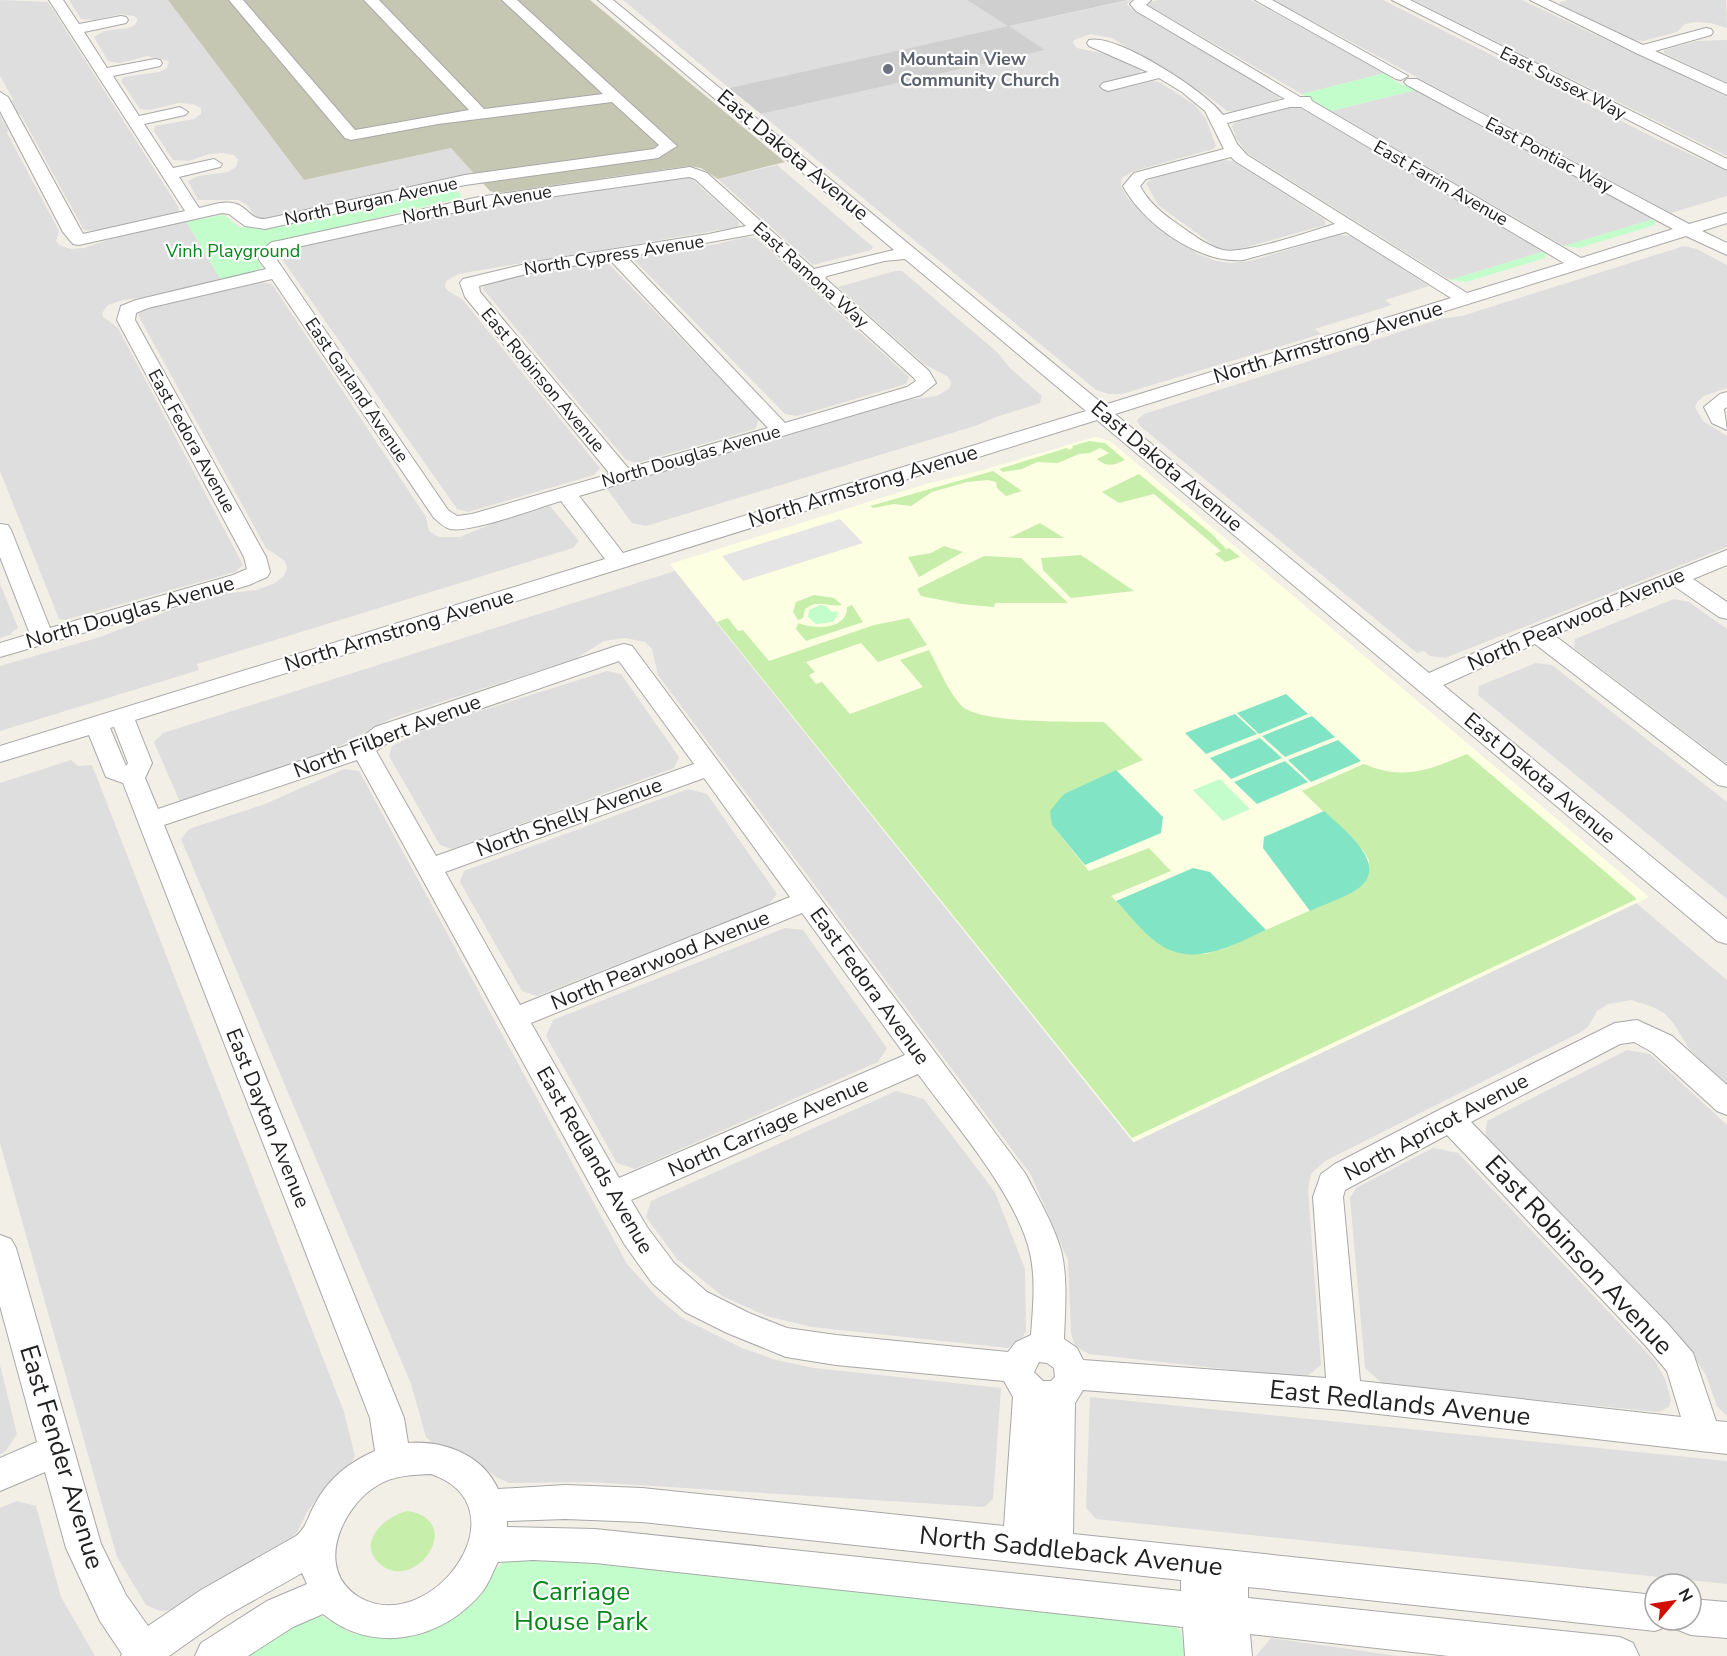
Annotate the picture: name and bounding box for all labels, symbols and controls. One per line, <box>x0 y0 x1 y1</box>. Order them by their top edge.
street label: East Sussex Way <box>1496 41 1631 126</box>
place label: Mountain View Community Church <box>900 47 1060 92</box>
marker: Mountain View Community Church <box>881 62 895 76</box>
street label: East Dakota Avenue <box>711 83 875 227</box>
street label: East Pontiac Way <box>1481 111 1618 199</box>
street label: East Farrin Avenue <box>1369 135 1513 231</box>
street label: North Burgan Avenue <box>282 171 460 231</box>
street label: North Burl Avenue <box>400 179 554 229</box>
street label: East Ramona Way <box>748 216 875 334</box>
street label: North Cypress Avenue <box>522 229 706 281</box>
park label: Vinh Playground <box>165 239 300 263</box>
street label: North Armstrong Avenue <box>1210 294 1446 390</box>
street label: East Robinson Avenue <box>476 303 610 457</box>
street label: East Garland Avenue <box>300 313 414 467</box>
street label: East Fedora Avenue <box>143 365 241 517</box>
street label: East Dakota Avenue <box>1085 394 1249 538</box>
street label: North Douglas Avenue <box>599 419 783 493</box>
street label: North Armstrong Avenue <box>745 438 981 534</box>
street label: North Pearwood Avenue <box>1463 561 1689 677</box>
street label: North Douglas Avenue <box>23 569 237 655</box>
street label: North Armstrong Avenue <box>281 582 517 678</box>
street label: North Filbert Avenue <box>289 687 485 785</box>
street label: East Dakota Avenue <box>1458 706 1622 850</box>
street label: North Shelly Avenue <box>472 770 666 864</box>
street label: East Fedora Avenue <box>804 902 936 1070</box>
street label: North Pearwood Avenue <box>547 903 773 1017</box>
street label: East Dayton Avenue <box>219 1024 317 1212</box>
street label: East Redlands Avenue <box>530 1061 660 1259</box>
street label: North Apricot Avenue <box>1339 1066 1533 1188</box>
street label: North Carriage Avenue <box>664 1070 872 1184</box>
street label: East Robinson Avenue <box>1477 1148 1681 1362</box>
street label: East Fender Avenue <box>11 1341 113 1573</box>
street label: East Redlands Avenue <box>1268 1372 1532 1434</box>
street label: North Saddleback Avenue <box>918 1518 1224 1584</box>
north arrow <box>1643 1572 1703 1632</box>
park label: Carriage House Park <box>514 1574 649 1639</box>
text: N <box>1673 1585 1698 1606</box>

